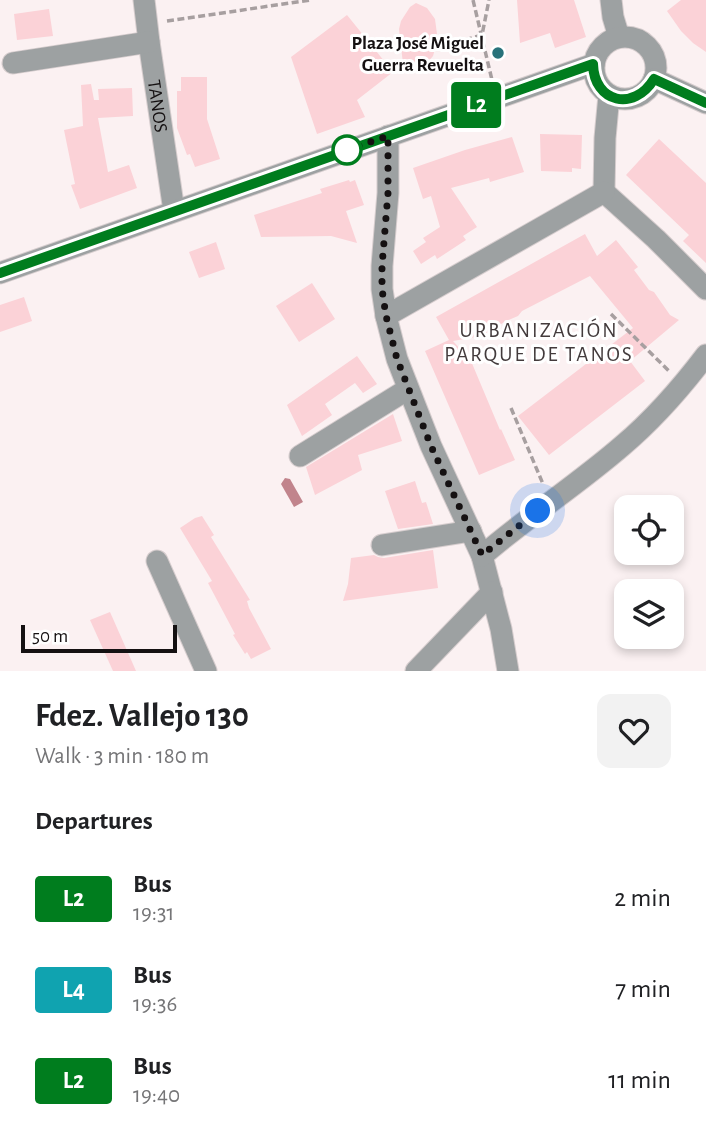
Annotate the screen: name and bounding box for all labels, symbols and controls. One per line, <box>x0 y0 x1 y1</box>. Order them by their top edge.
place label: Plaza José Miguel Guerra Revuelta <box>351 34 484 75</box>
marker: Plaza José Miguel Guerra Revuelta <box>490 45 506 61</box>
street label: TANOS <box>144 79 170 134</box>
line badge: L2 <box>444 82 508 128</box>
text: L2 <box>465 93 487 117</box>
unlabelled marker <box>332 135 362 165</box>
district label: URBANIZACIÓN PARQUE DE TANOS <box>444 318 634 365</box>
your location <box>520 493 555 528</box>
map controls <box>614 495 684 649</box>
button: locate <box>614 495 684 565</box>
button: layers <box>614 579 684 649</box>
scale bar <box>21 622 177 654</box>
text: 50 m <box>32 627 68 646</box>
button: heart <box>597 694 671 768</box>
text: Fdez. Vallejo 130 <box>35 700 249 733</box>
text: Walk · 3 min · 180 m <box>35 745 209 768</box>
text: Departures <box>35 808 153 834</box>
text: Bus <box>133 871 172 897</box>
text: 2 min <box>614 885 671 911</box>
text: L2 <box>63 887 84 911</box>
text: 19:31 <box>133 902 174 925</box>
text: Bus <box>133 962 172 988</box>
text: 7 min <box>615 976 671 1002</box>
text: L4 <box>62 978 85 1002</box>
text: 19:36 <box>133 993 177 1016</box>
text: Bus <box>133 1053 172 1079</box>
text: 11 min <box>608 1067 671 1093</box>
text: L2 <box>63 1069 84 1093</box>
text: 19:40 <box>133 1084 180 1107</box>

